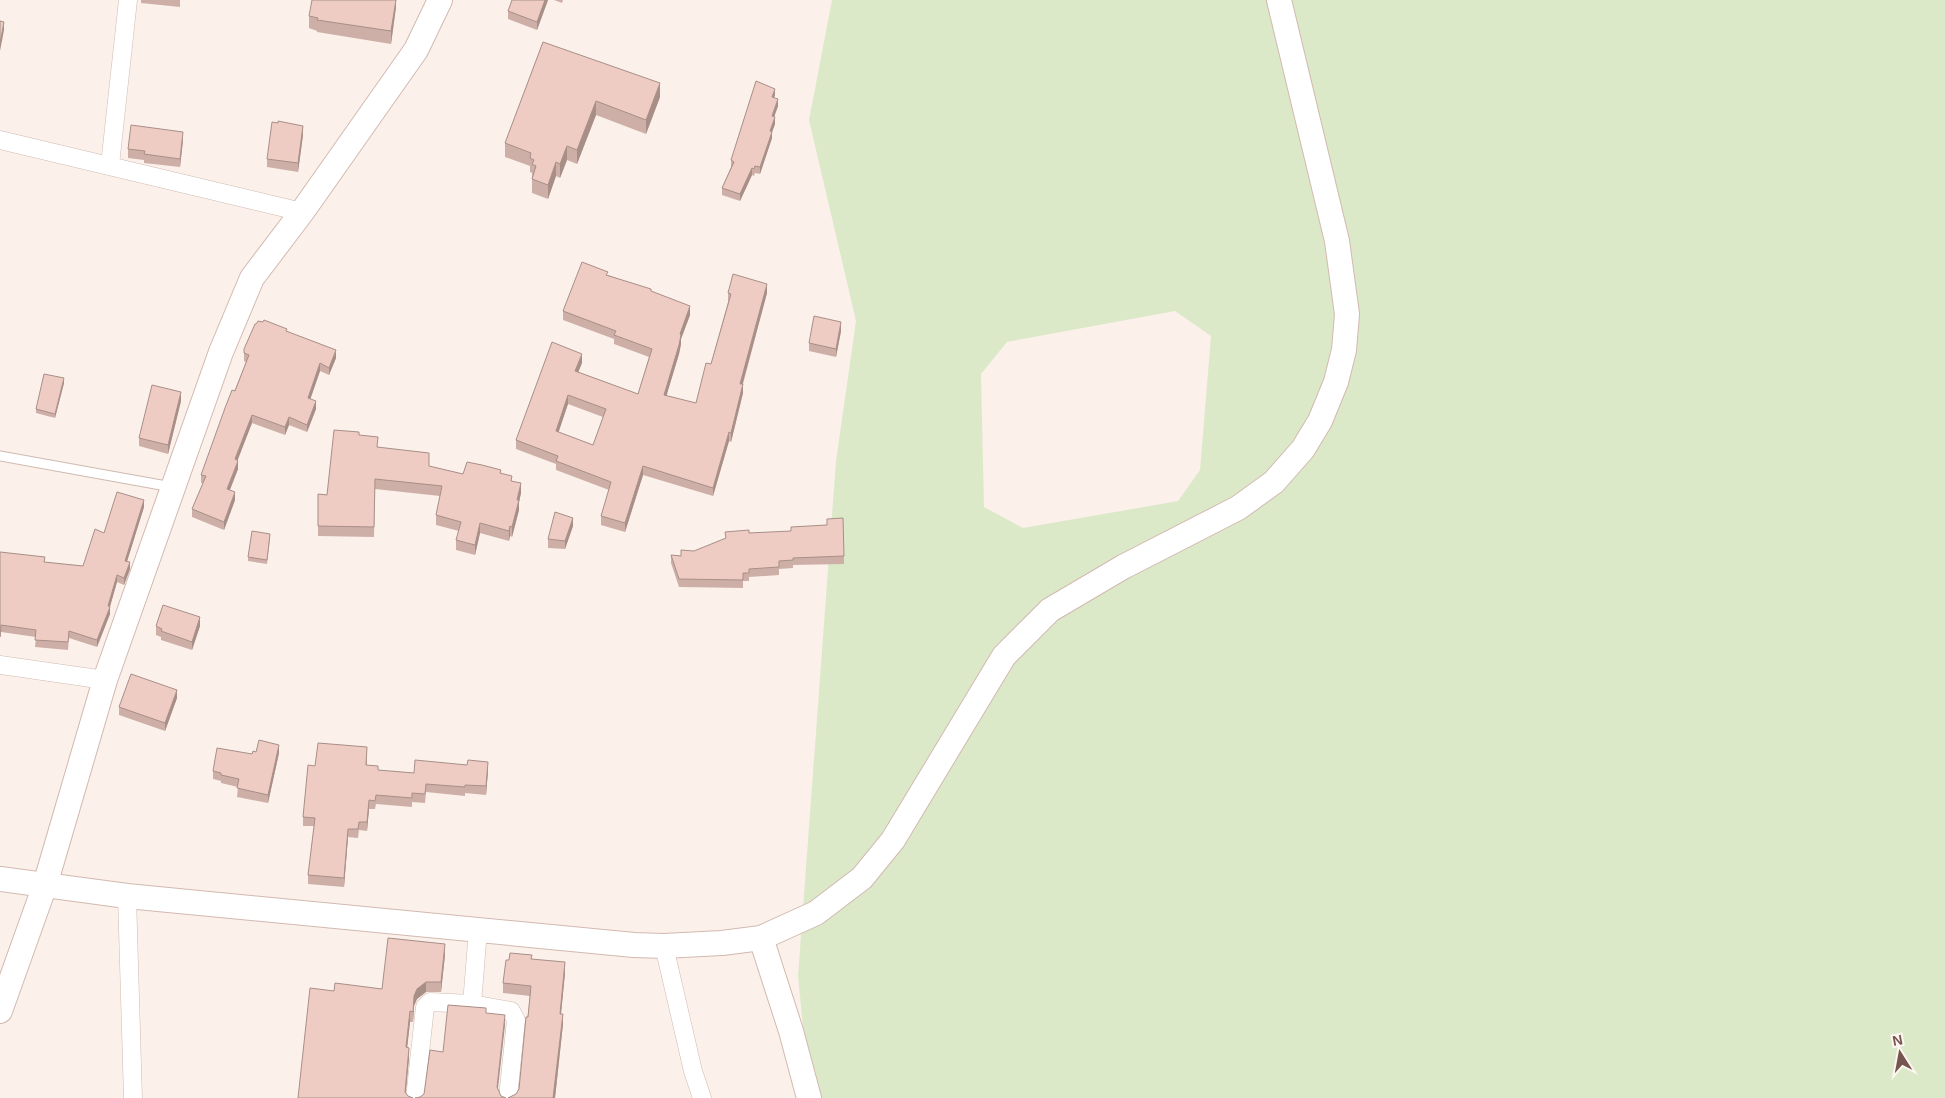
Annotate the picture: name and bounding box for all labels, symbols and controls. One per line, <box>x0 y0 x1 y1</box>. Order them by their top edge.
north arrow <box>1875 1028 1925 1078</box>
text: N <box>1891 1031 1904 1049</box>

